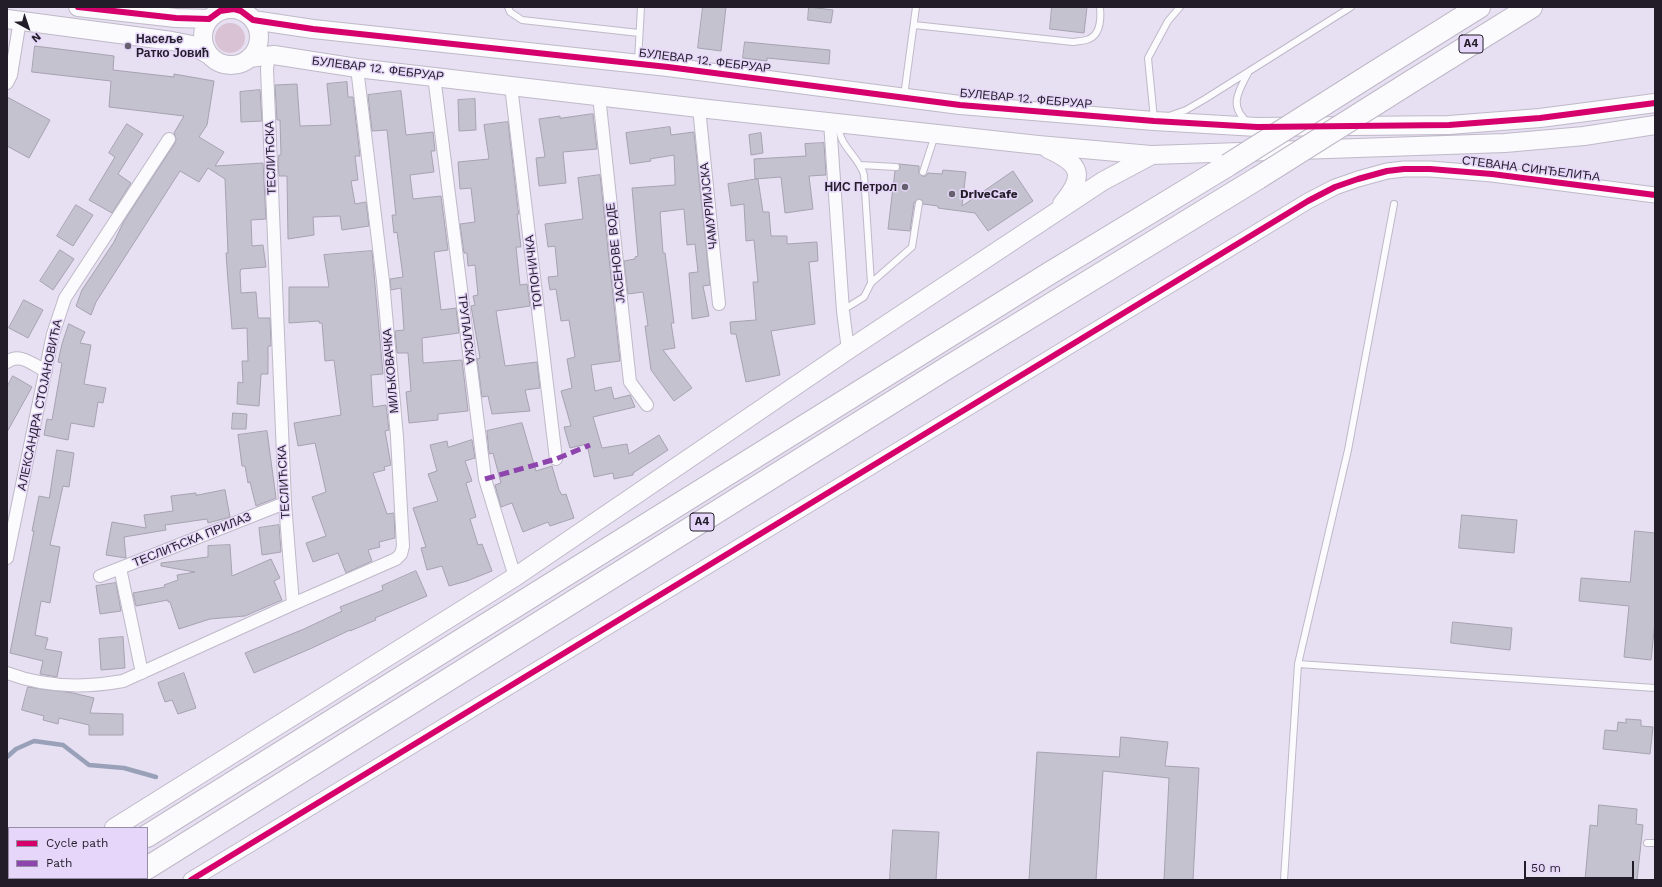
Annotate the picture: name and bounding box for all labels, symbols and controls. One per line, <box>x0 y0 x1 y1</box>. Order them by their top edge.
north arrow <box>8 8 48 48</box>
text: N <box>29 30 43 45</box>
place label: Насеље Ратко Јовић <box>136 32 209 60</box>
road number: A4 <box>1459 35 1483 53</box>
marker: Насеље Ратко Јовић <box>123 41 133 51</box>
street label: БУЛЕВАР 12. ФЕБРУАР <box>638 46 772 76</box>
street label: БУЛЕВАР 12. ФЕБРУАР <box>311 54 445 84</box>
street label: БУЛЕВАР 12. ФЕБРУАР <box>959 86 1093 112</box>
street label: ТЕСЛИЋСКА <box>263 121 279 195</box>
street label: СТЕВАНА СИНЂЕЛИЋА <box>1461 153 1601 185</box>
street label: ЧАМУРЛИЈСКА <box>697 162 721 250</box>
place label: НИС Петрол <box>825 180 897 194</box>
marker: НИС Петрол <box>900 182 910 192</box>
place label: DriveCafe <box>960 187 1018 201</box>
marker: DriveCafe <box>947 189 957 199</box>
street label: ЈАСЕНОВЕ ВОДЕ <box>604 202 628 304</box>
street label: ТОПОНИЧКА <box>522 234 546 310</box>
street label: ТРУПАЛСКА <box>455 293 477 365</box>
street label: АЛЕКСАНДРА СТОЈАНОВИЋА <box>15 318 65 492</box>
street label: МИЉКОВАЧКА <box>380 328 402 414</box>
street label: ТЕСЛИЋСКА <box>275 445 293 519</box>
street label: ТЕСЛИЋСКА ПРИЛАЗ <box>131 510 253 570</box>
road number: A4 <box>690 513 714 531</box>
legend <box>8 827 148 879</box>
text: Cycle path <box>46 836 108 850</box>
scale bar <box>1526 853 1636 879</box>
text: Path <box>46 856 72 870</box>
text: 50 m <box>1531 861 1561 875</box>

